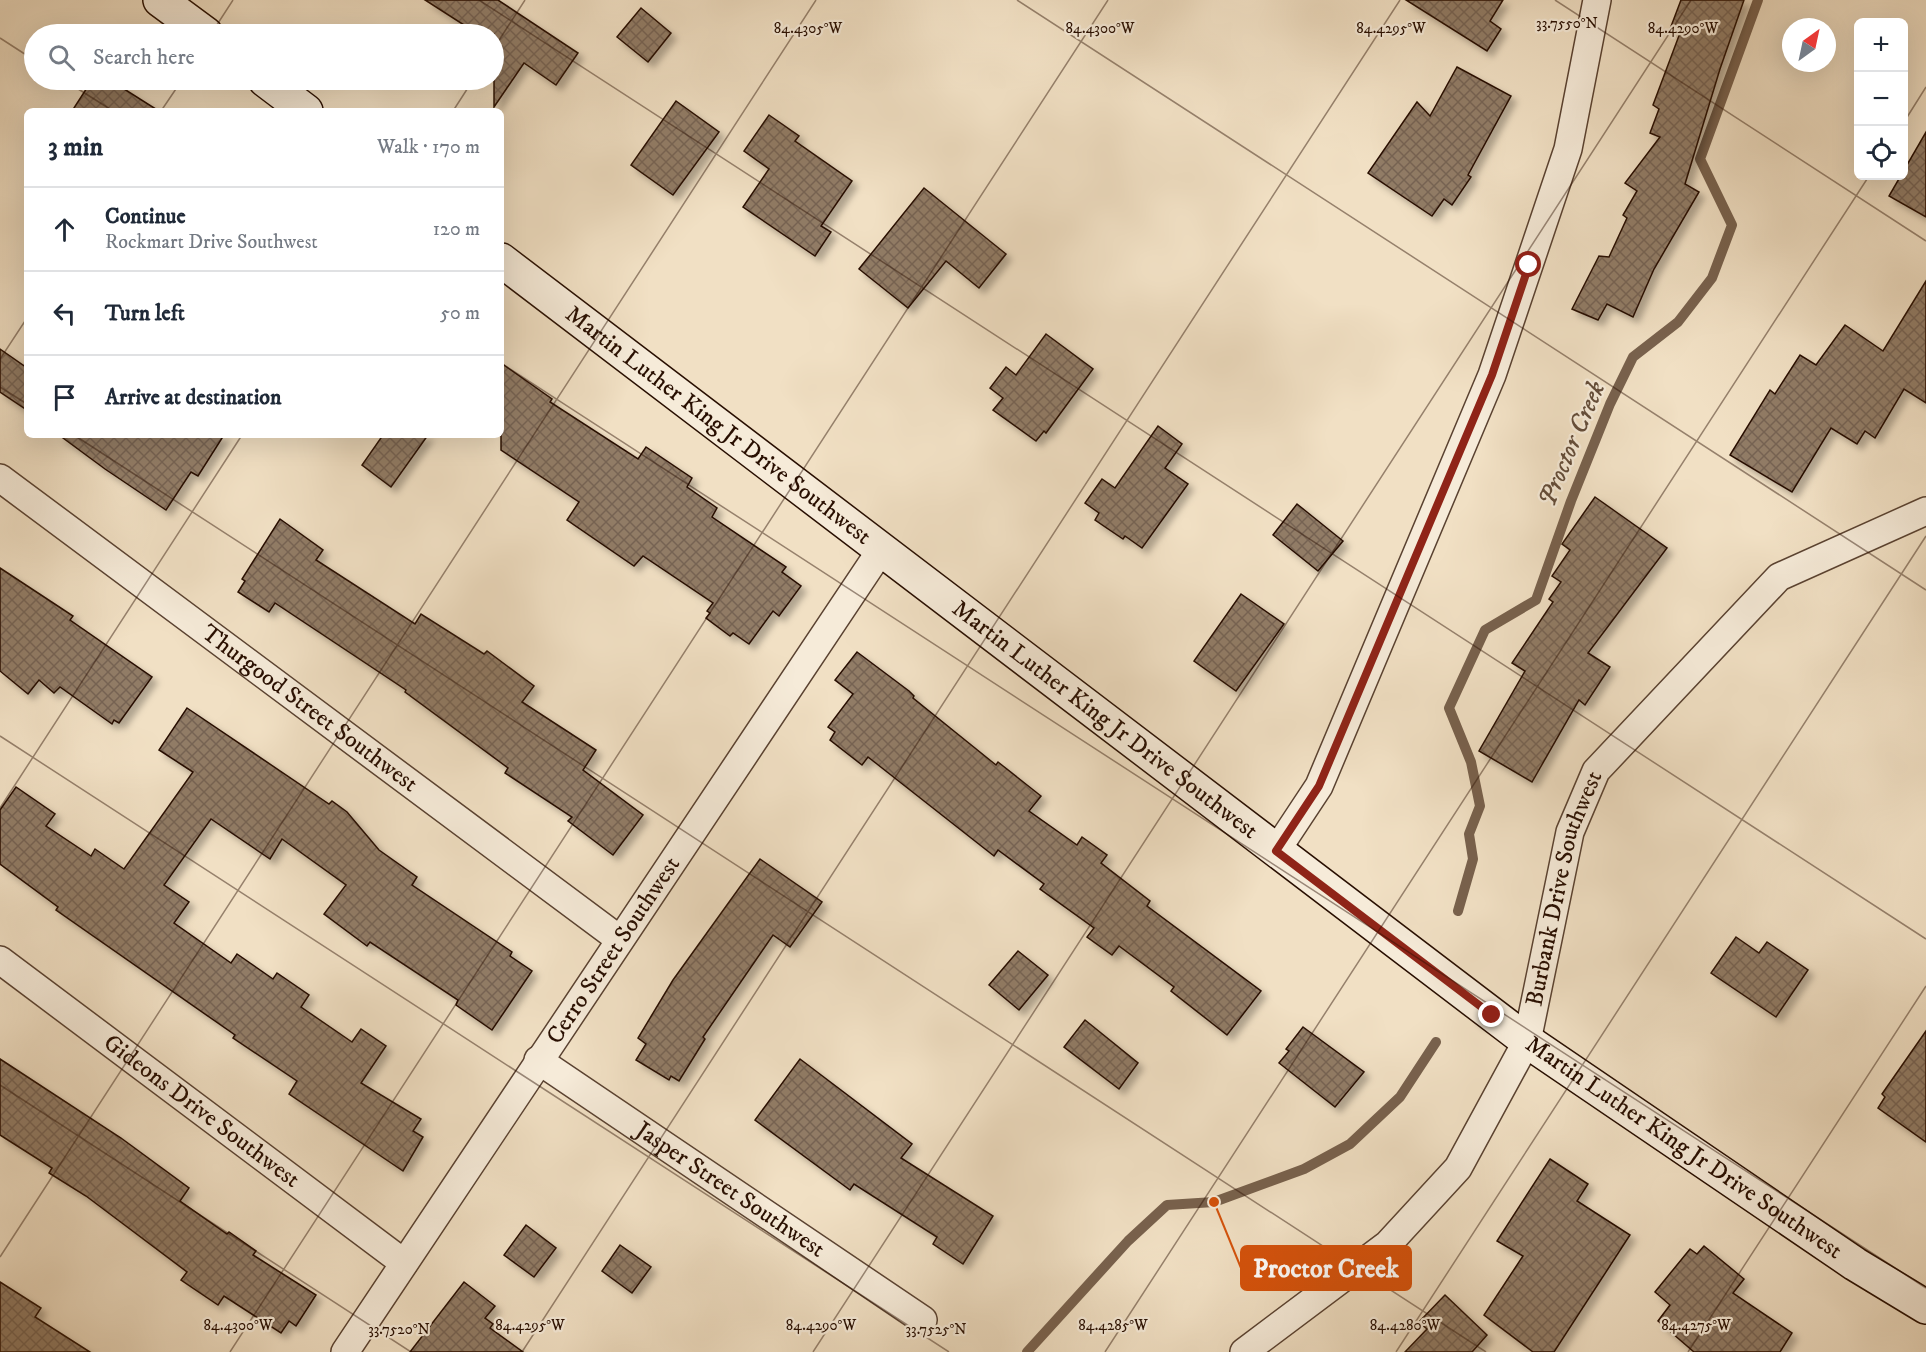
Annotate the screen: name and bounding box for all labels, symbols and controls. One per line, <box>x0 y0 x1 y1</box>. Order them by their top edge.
text: 33.7550°N <box>1536 14 1598 33</box>
north arrow <box>1782 18 1836 72</box>
map controls <box>1854 18 1908 180</box>
button: + <box>1854 18 1908 72</box>
text: 84.4305°W <box>774 19 843 38</box>
text: 84.4300°W <box>1065 19 1135 38</box>
text: 84.4295°W <box>1356 19 1426 38</box>
text: 84.4290°W <box>1648 19 1718 38</box>
search box <box>24 24 504 90</box>
icon: search <box>45 41 78 74</box>
text: Search here <box>93 44 195 71</box>
button: − <box>1854 72 1908 126</box>
button: locate <box>1854 126 1908 180</box>
text: 3 min <box>48 131 103 164</box>
text: Walk · 170 m <box>377 135 480 160</box>
text: Continue <box>105 203 186 230</box>
icon: ahead <box>48 213 81 246</box>
text: 120 m <box>433 217 480 242</box>
text: Rockmart Drive Southwest <box>105 230 318 255</box>
route start <box>1515 251 1541 277</box>
icon: left <box>48 297 81 330</box>
street label: Martin Luther King Jr Drive Southwest <box>559 299 878 552</box>
text: Turn left <box>105 300 185 327</box>
text: 50 m <box>440 301 480 326</box>
water label: Proctor Creek <box>1531 376 1613 512</box>
icon: arrive <box>48 381 81 414</box>
text: Arrive at destination <box>105 384 282 411</box>
street label: Martin Luther King Jr Drive Southwest <box>946 594 1264 846</box>
street label: Thurgood Street Southwest <box>195 618 424 799</box>
street label: Burbank Drive Southwest <box>1520 766 1609 1009</box>
street label: Cerro Street Southwest <box>540 851 687 1050</box>
route end <box>1478 1001 1504 1027</box>
street label: Gideons Drive Southwest <box>97 1028 306 1195</box>
street label: Martin Luther King Jr Drive Southwest <box>1519 1029 1848 1266</box>
street label: Jasper Street Southwest <box>628 1114 831 1265</box>
callout: Proctor Creek <box>1241 1246 1411 1290</box>
text: Proctor Creek <box>1253 1253 1400 1286</box>
text: 84.4300°W <box>203 1316 273 1335</box>
text: 84.4295°W <box>495 1316 565 1335</box>
text: 84.4290°W <box>786 1316 856 1335</box>
text: 84.4285°W <box>1078 1316 1148 1335</box>
text: 84.4280°W <box>1370 1316 1440 1335</box>
text: 84.4275°W <box>1661 1316 1731 1335</box>
text: 33.7520°N <box>368 1320 430 1339</box>
text: 33.7525°N <box>906 1320 967 1339</box>

